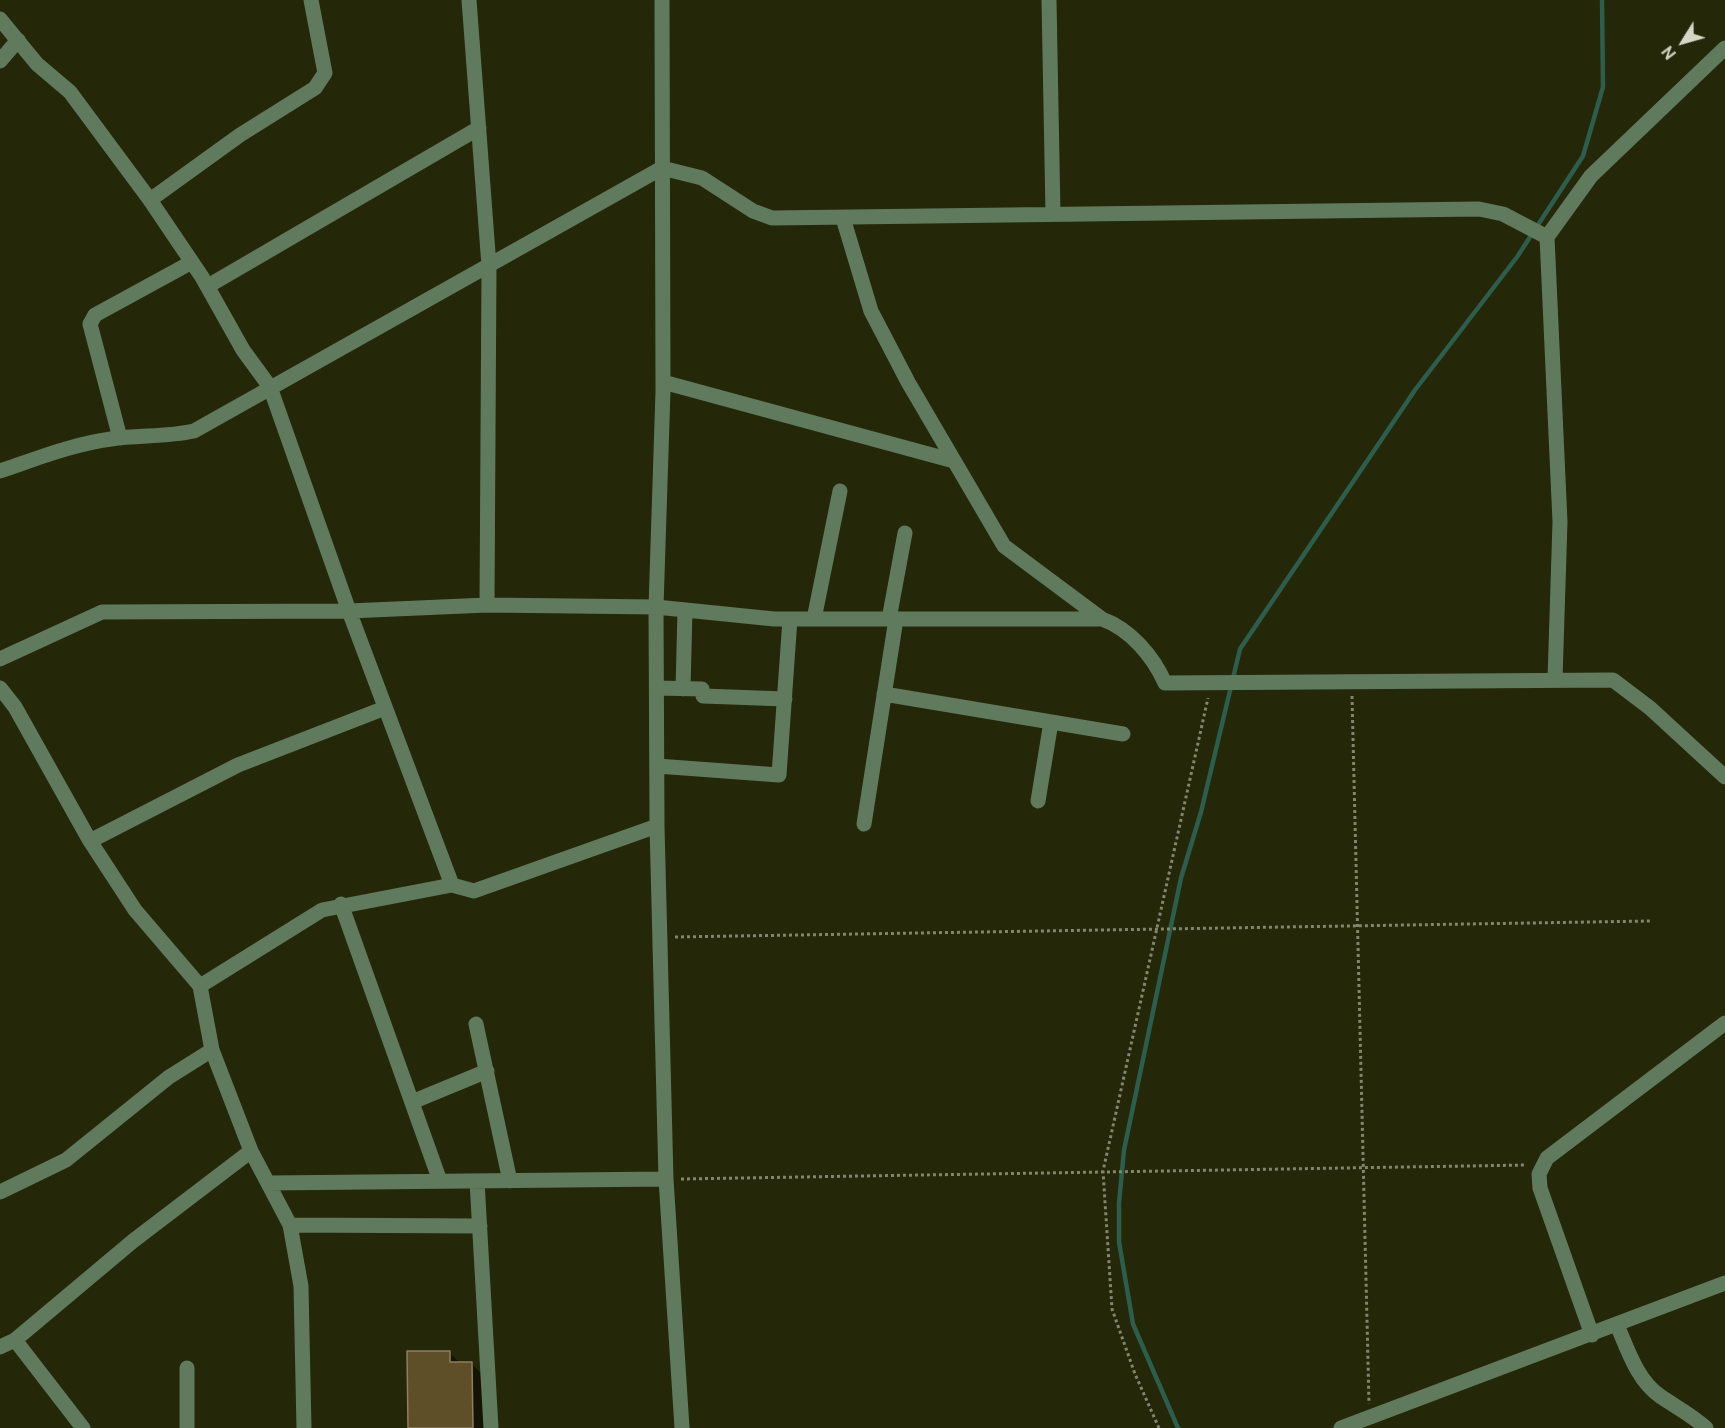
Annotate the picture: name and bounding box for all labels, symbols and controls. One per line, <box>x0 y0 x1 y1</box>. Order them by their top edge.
north arrow <box>1653 12 1713 72</box>
text: N <box>1658 43 1679 63</box>

